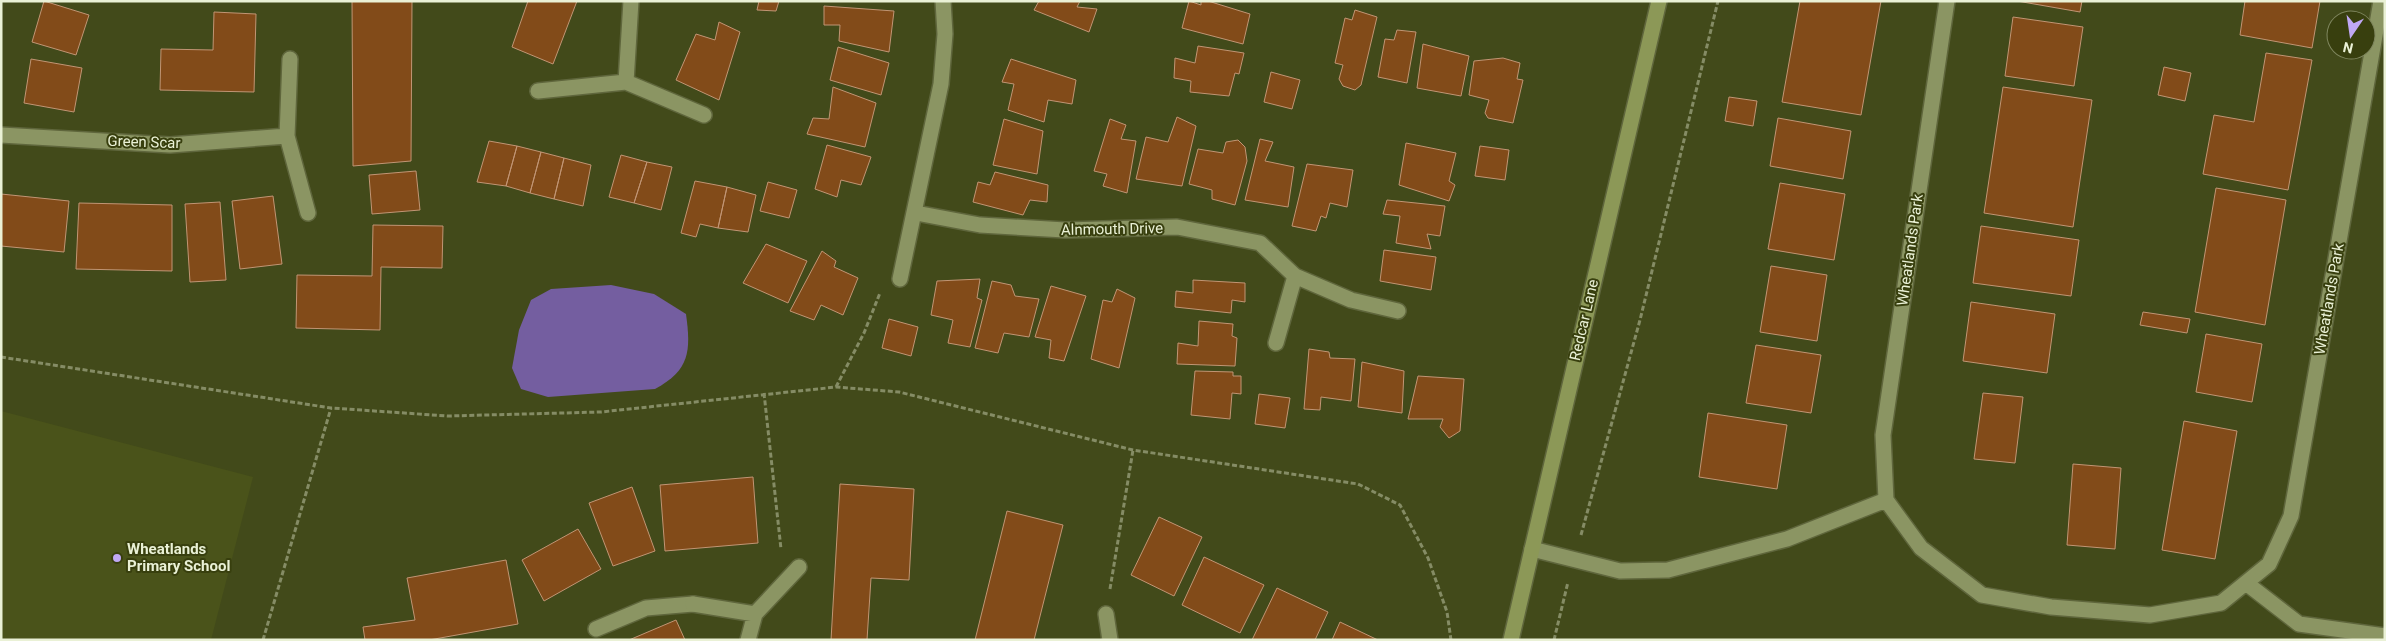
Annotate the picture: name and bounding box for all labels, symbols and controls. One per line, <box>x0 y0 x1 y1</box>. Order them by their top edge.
north arrow <box>2326 10 2376 60</box>
text: N <box>2341 39 2355 57</box>
street label: Green Scar <box>107 132 181 152</box>
street label: Wheatlands Park <box>1893 192 1927 307</box>
street label: Alnmouth Drive <box>1061 219 1163 239</box>
street label: Wheatlands Park <box>2310 241 2348 356</box>
street label: Redcar Lane <box>1566 278 1602 362</box>
place label: Wheatlands Primary School <box>127 540 230 575</box>
marker: Wheatlands Primary School <box>111 552 123 564</box>

